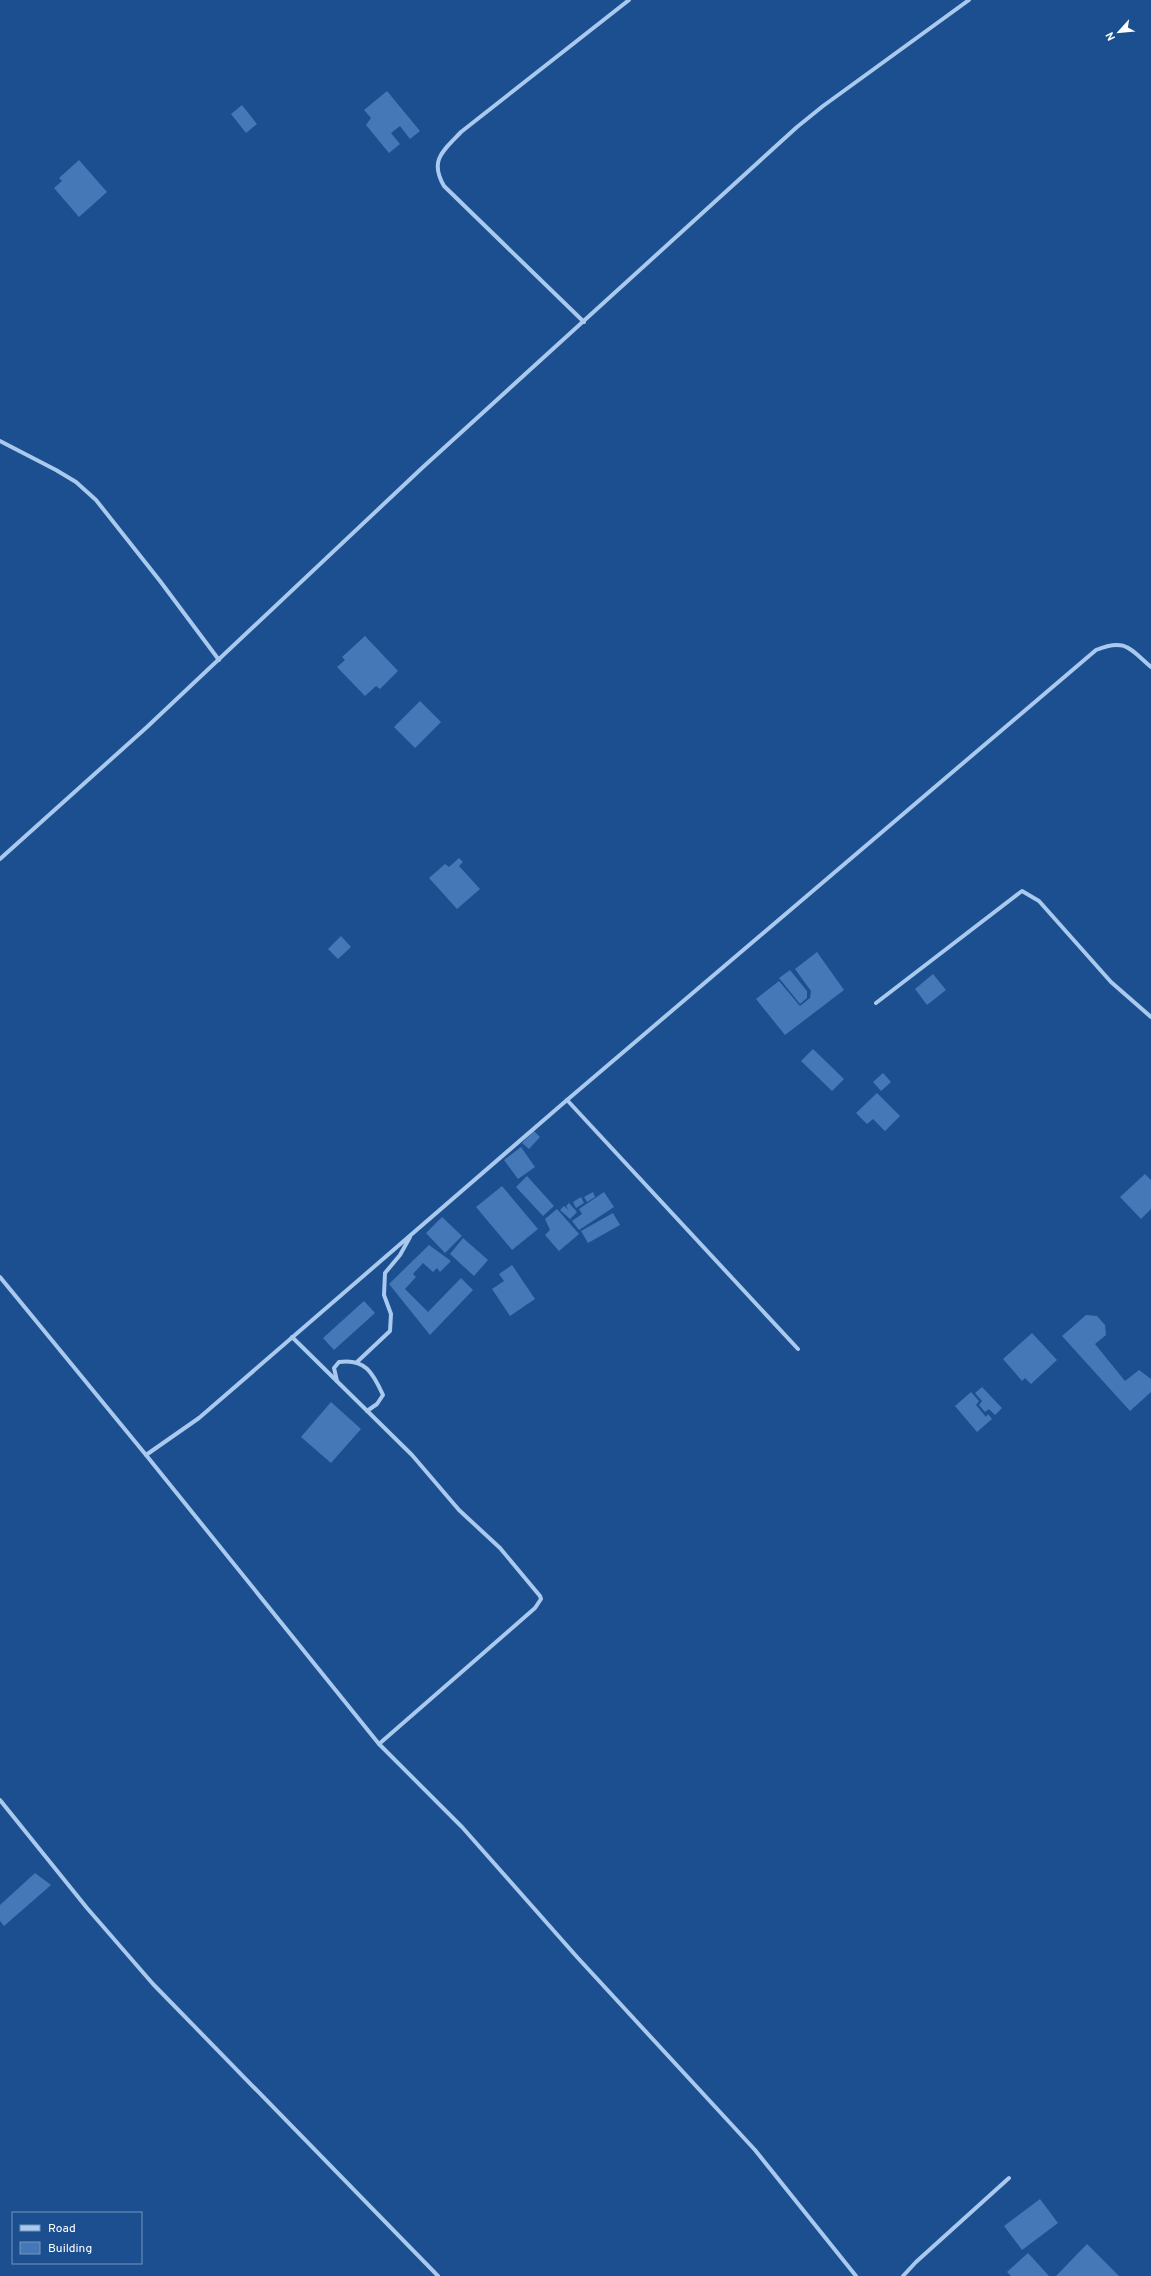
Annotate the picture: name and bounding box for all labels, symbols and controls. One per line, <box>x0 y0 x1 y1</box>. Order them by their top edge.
north arrow <box>1099 12 1139 52</box>
text: N <box>1103 29 1119 43</box>
legend <box>12 2212 142 2264</box>
text: Road <box>48 2221 76 2237</box>
text: Building <box>48 2241 92 2257</box>

